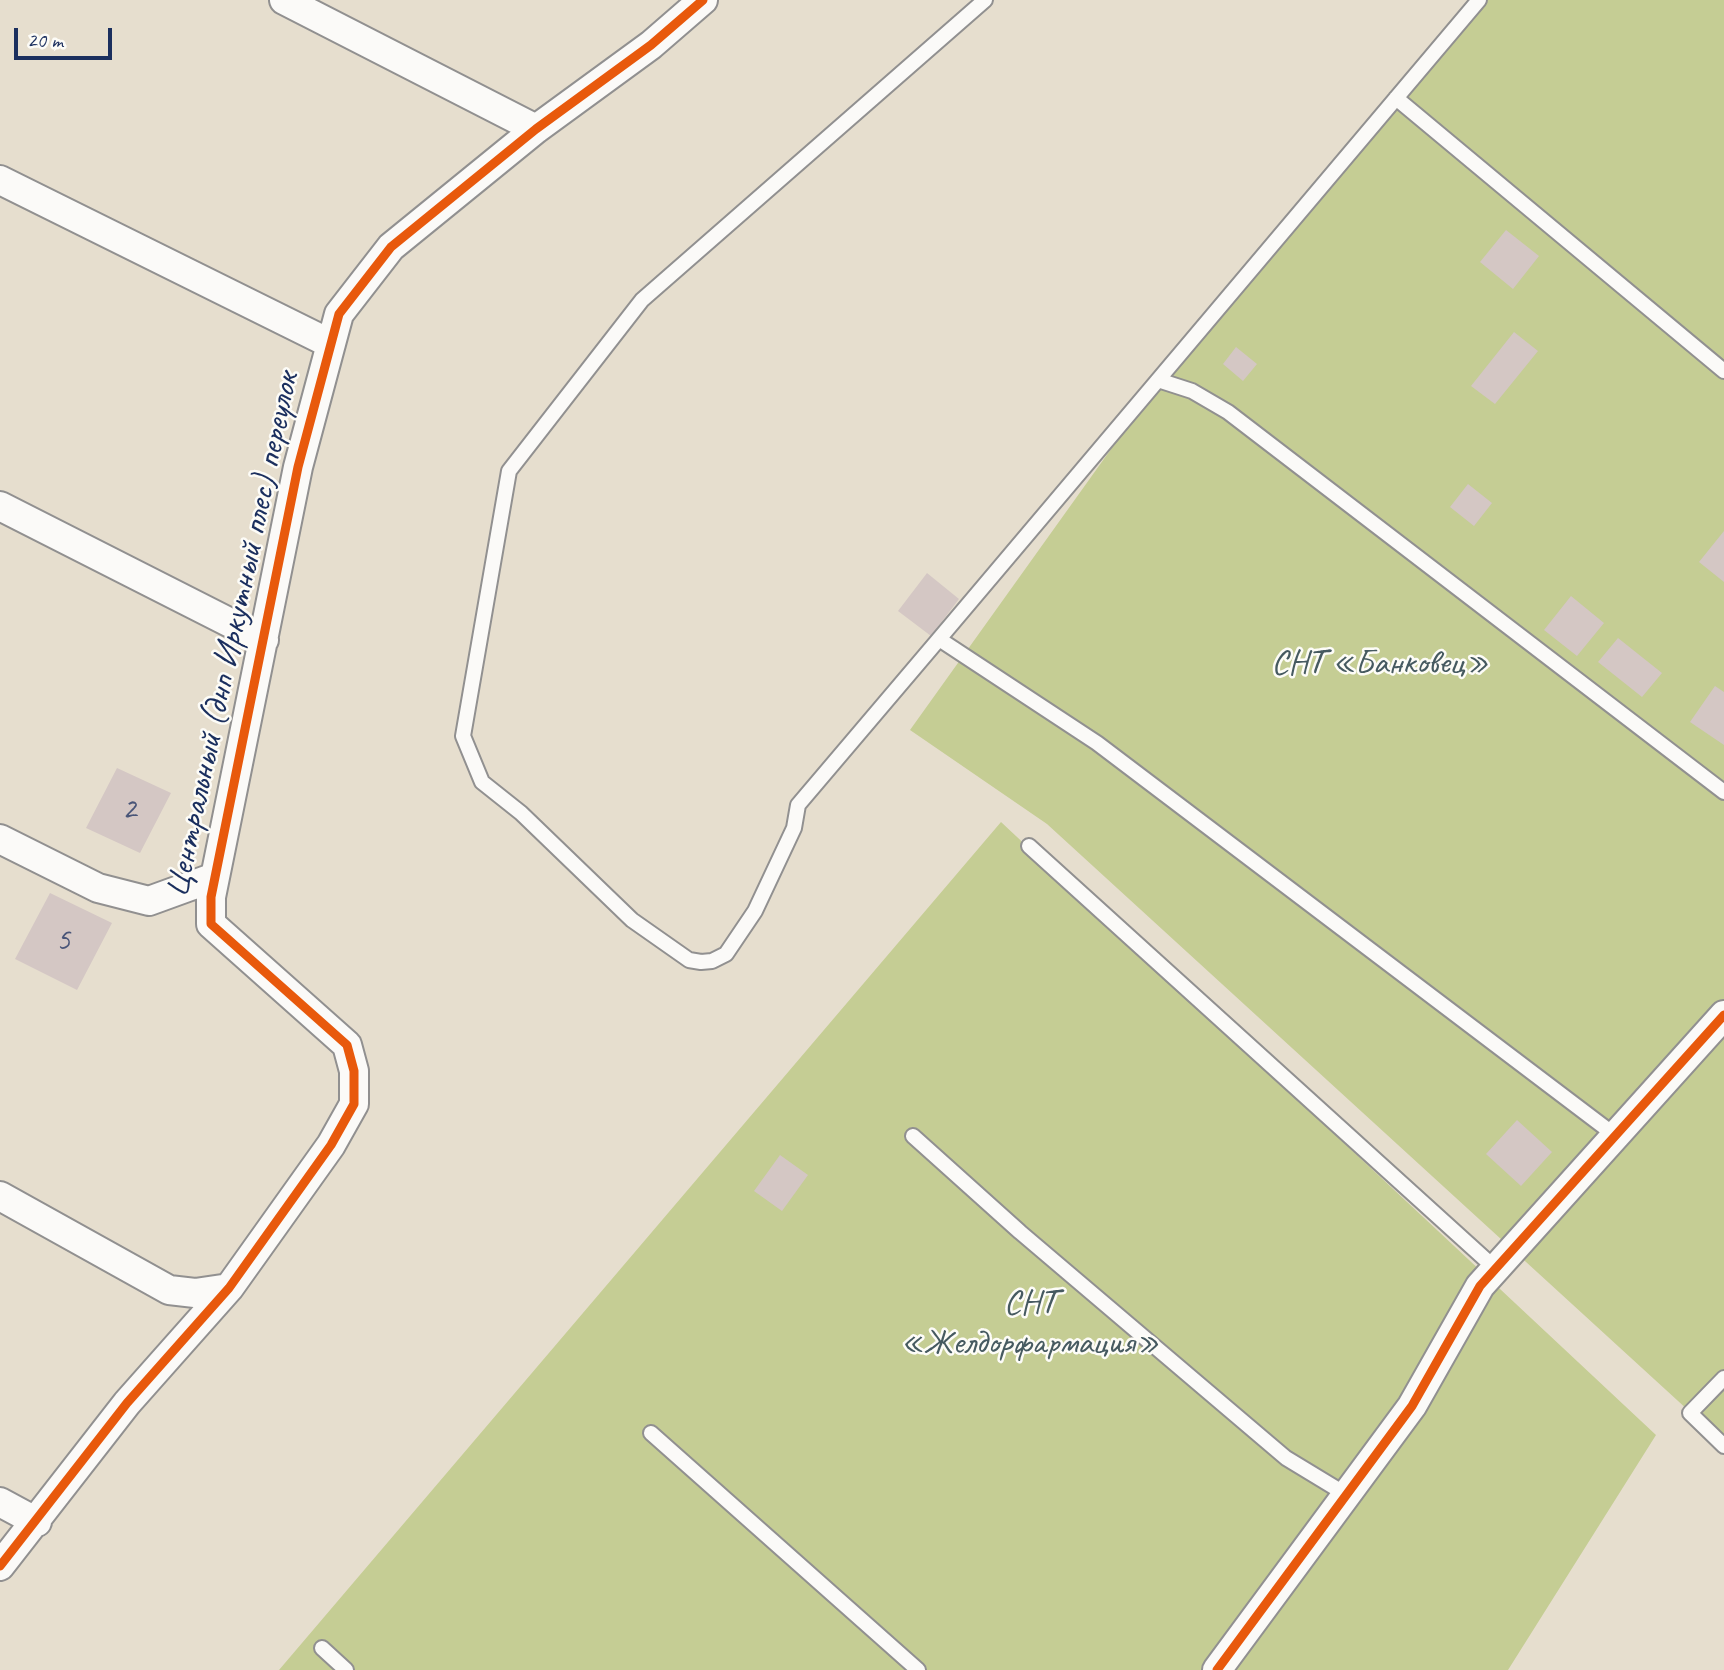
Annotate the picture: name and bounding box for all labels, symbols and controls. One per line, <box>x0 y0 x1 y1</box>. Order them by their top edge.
scale bar <box>18 14 116 58</box>
text: 20 m <box>27 27 63 53</box>
street label: Центральный (днп Иркутный плес) переулок <box>157 369 309 901</box>
park label: СНТ «Банковец» <box>1271 643 1489 685</box>
house number: 2 <box>122 791 136 829</box>
house number: 5 <box>56 922 70 960</box>
park label: СНТ «Желдорфармация» <box>901 1283 1159 1365</box>

